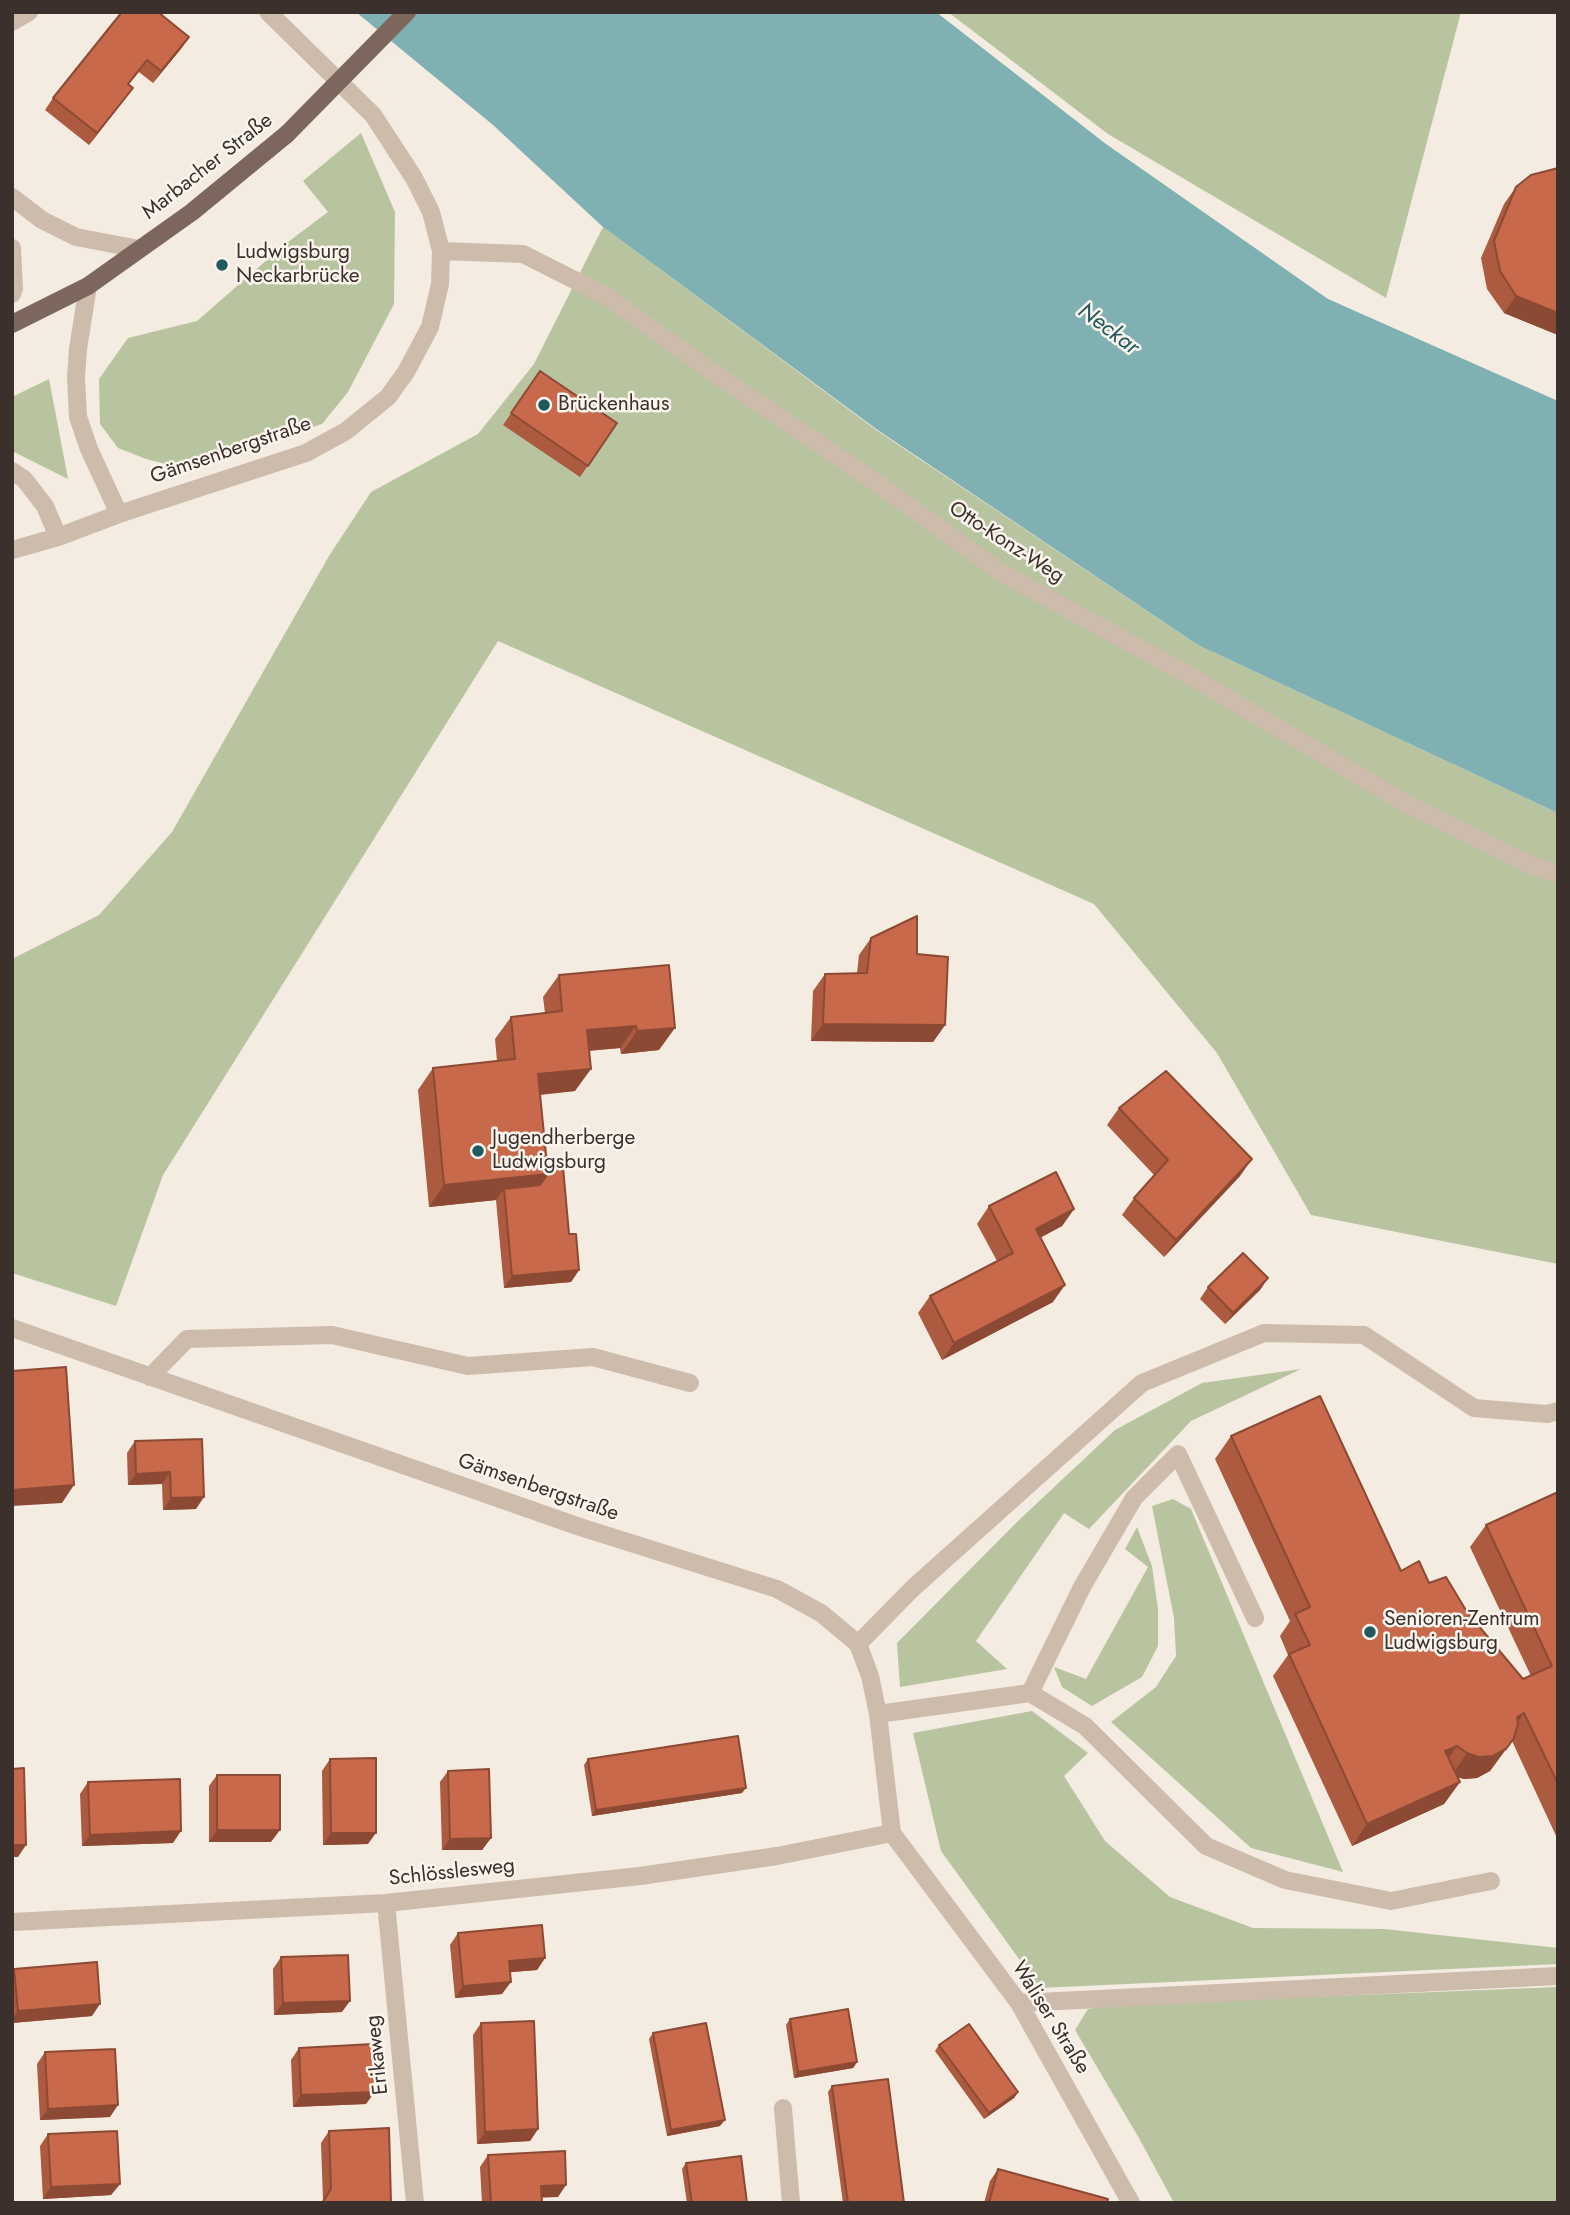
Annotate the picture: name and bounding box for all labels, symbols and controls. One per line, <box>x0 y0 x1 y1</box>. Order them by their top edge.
street label: Marbacher Straße <box>138 108 278 226</box>
place label: Ludwigsburg Neckarbrücke <box>236 240 360 290</box>
marker: Ludwigsburg Neckarbrücke <box>214 257 230 273</box>
water label: Neckar <box>1072 298 1144 362</box>
place label: Brückenhaus <box>558 392 669 418</box>
marker: Brückenhaus <box>536 397 552 413</box>
street label: Gämsenbergstraße <box>147 412 315 490</box>
street label: Otto-Konz-Weg <box>944 496 1068 590</box>
place label: Jugendherberge Ludwigsburg <box>492 1126 635 1176</box>
marker: Jugendherberge Ludwigsburg <box>470 1143 486 1159</box>
street label: Gämsenbergstraße <box>454 1449 622 1527</box>
place label: Senioren-Zentrum Ludwigsburg <box>1384 1607 1540 1657</box>
marker: Senioren-Zentrum Ludwigsburg <box>1362 1624 1378 1640</box>
street label: Schlösslesweg <box>388 1854 516 1892</box>
street label: Waliser Straße <box>1005 1957 1095 2079</box>
street label: Erikaweg <box>361 2014 395 2096</box>

